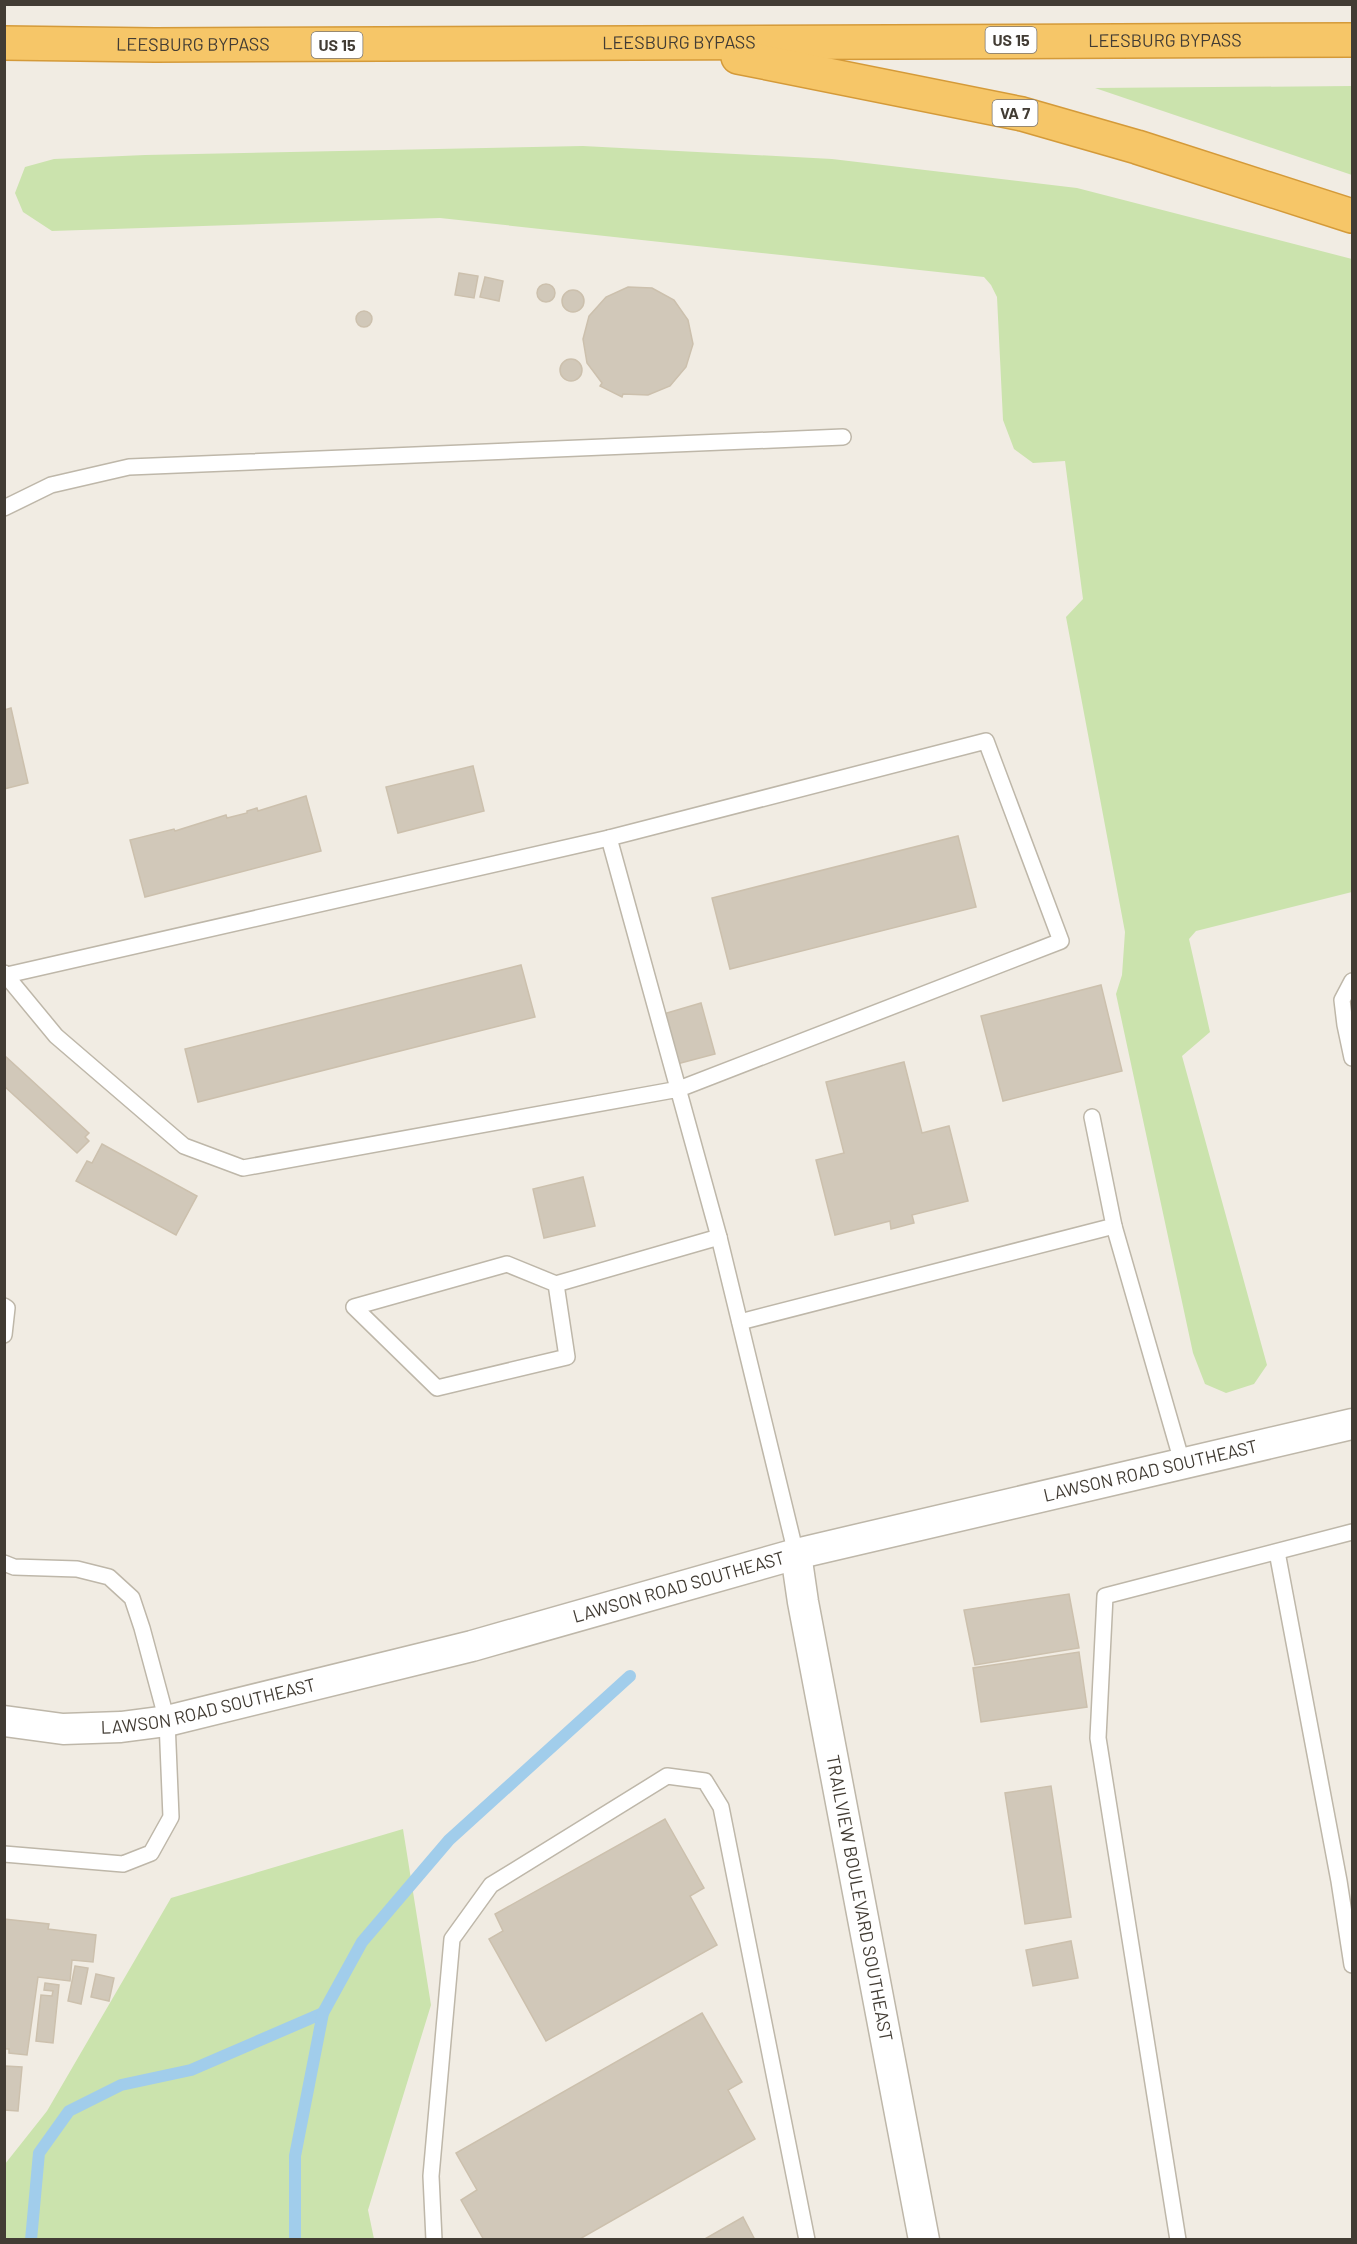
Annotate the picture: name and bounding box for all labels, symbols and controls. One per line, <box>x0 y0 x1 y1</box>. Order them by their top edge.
road number: US 15 <box>986 27 1036 53</box>
street label: LEESBURG BYPASS <box>1088 28 1242 51</box>
street label: LEESBURG BYPASS <box>602 30 756 53</box>
street label: LEESBURG BYPASS <box>116 32 270 55</box>
road number: US 15 <box>312 32 362 58</box>
road number: VA 7 <box>992 100 1038 126</box>
street label: LAWSON ROAD SOUTHEAST <box>1041 1434 1260 1506</box>
street label: LAWSON ROAD SOUTHEAST <box>570 1546 787 1627</box>
street label: LAWSON ROAD SOUTHEAST <box>100 1673 318 1738</box>
street label: TRAILVIEW BOULEVARD SOUTHEAST <box>822 1753 898 2043</box>

